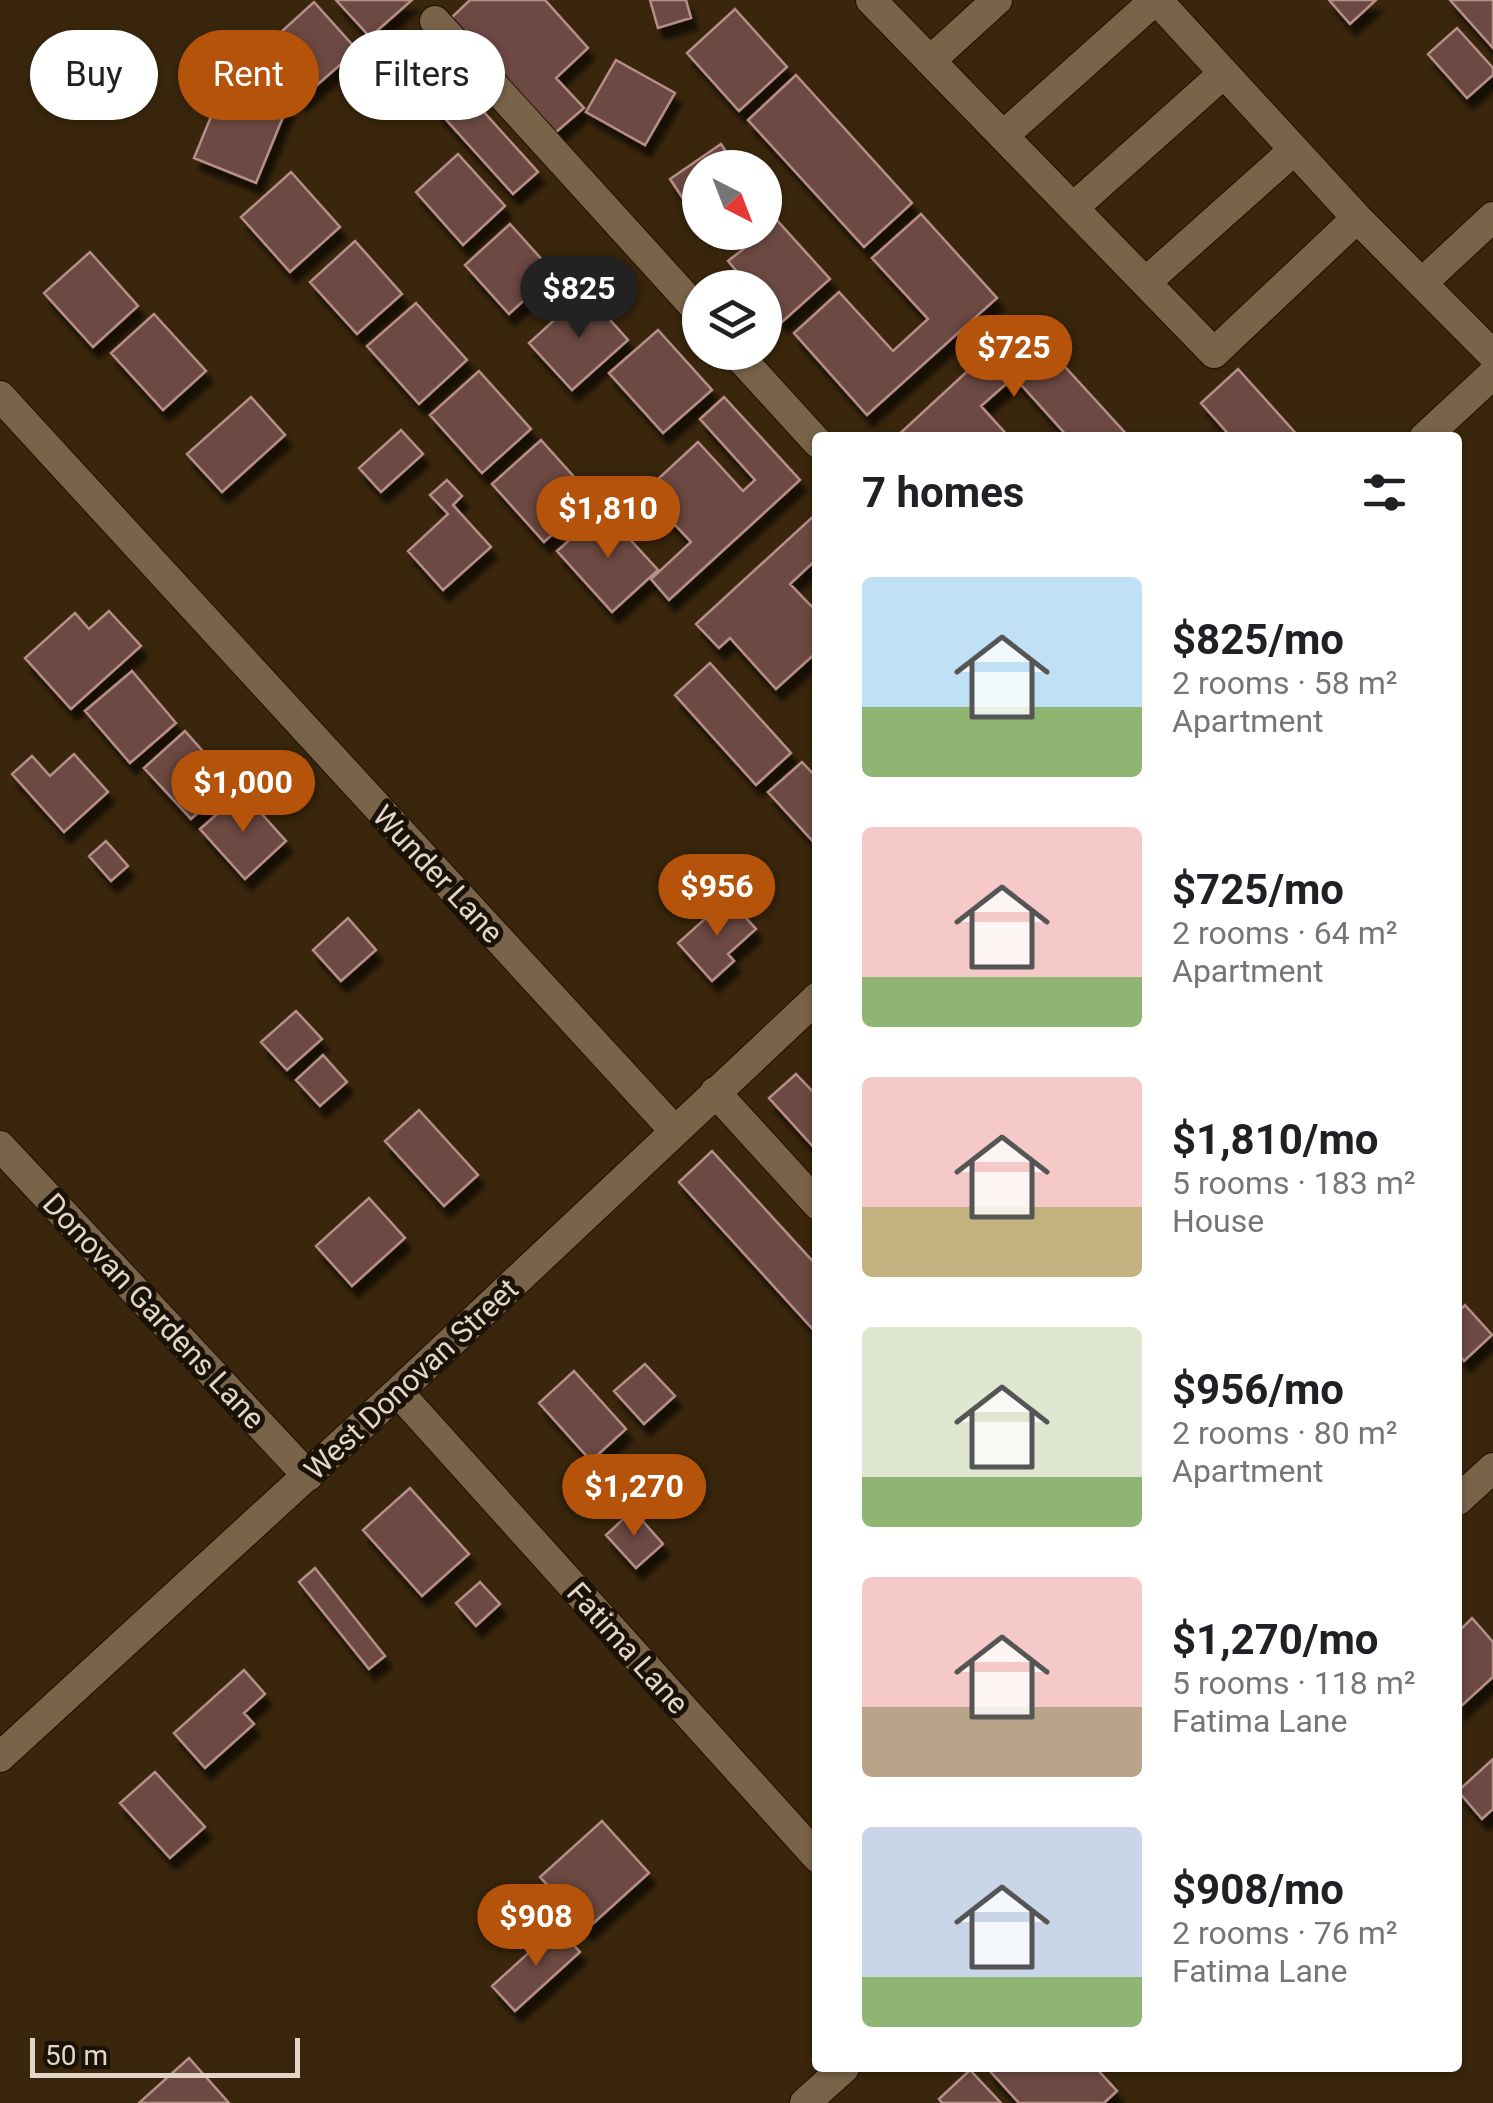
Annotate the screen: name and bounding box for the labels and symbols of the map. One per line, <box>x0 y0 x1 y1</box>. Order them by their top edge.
north arrow <box>682 150 782 250</box>
pin: $825 <box>520 256 638 341</box>
pin: $725 <box>955 315 1073 400</box>
pin: $1,810 <box>527 476 689 561</box>
pin: $1,000 <box>162 750 324 835</box>
street label: Wunder Lane <box>366 798 510 950</box>
pin: $956 <box>658 854 776 939</box>
street label: Donovan Gardens Lane <box>36 1186 272 1436</box>
street label: West Donovan Street <box>297 1271 525 1487</box>
pin: $1,270 <box>553 1454 715 1539</box>
street label: Fatima Lane <box>560 1575 696 1721</box>
pin: $908 <box>477 1884 595 1969</box>
scale bar <box>30 2033 300 2078</box>

